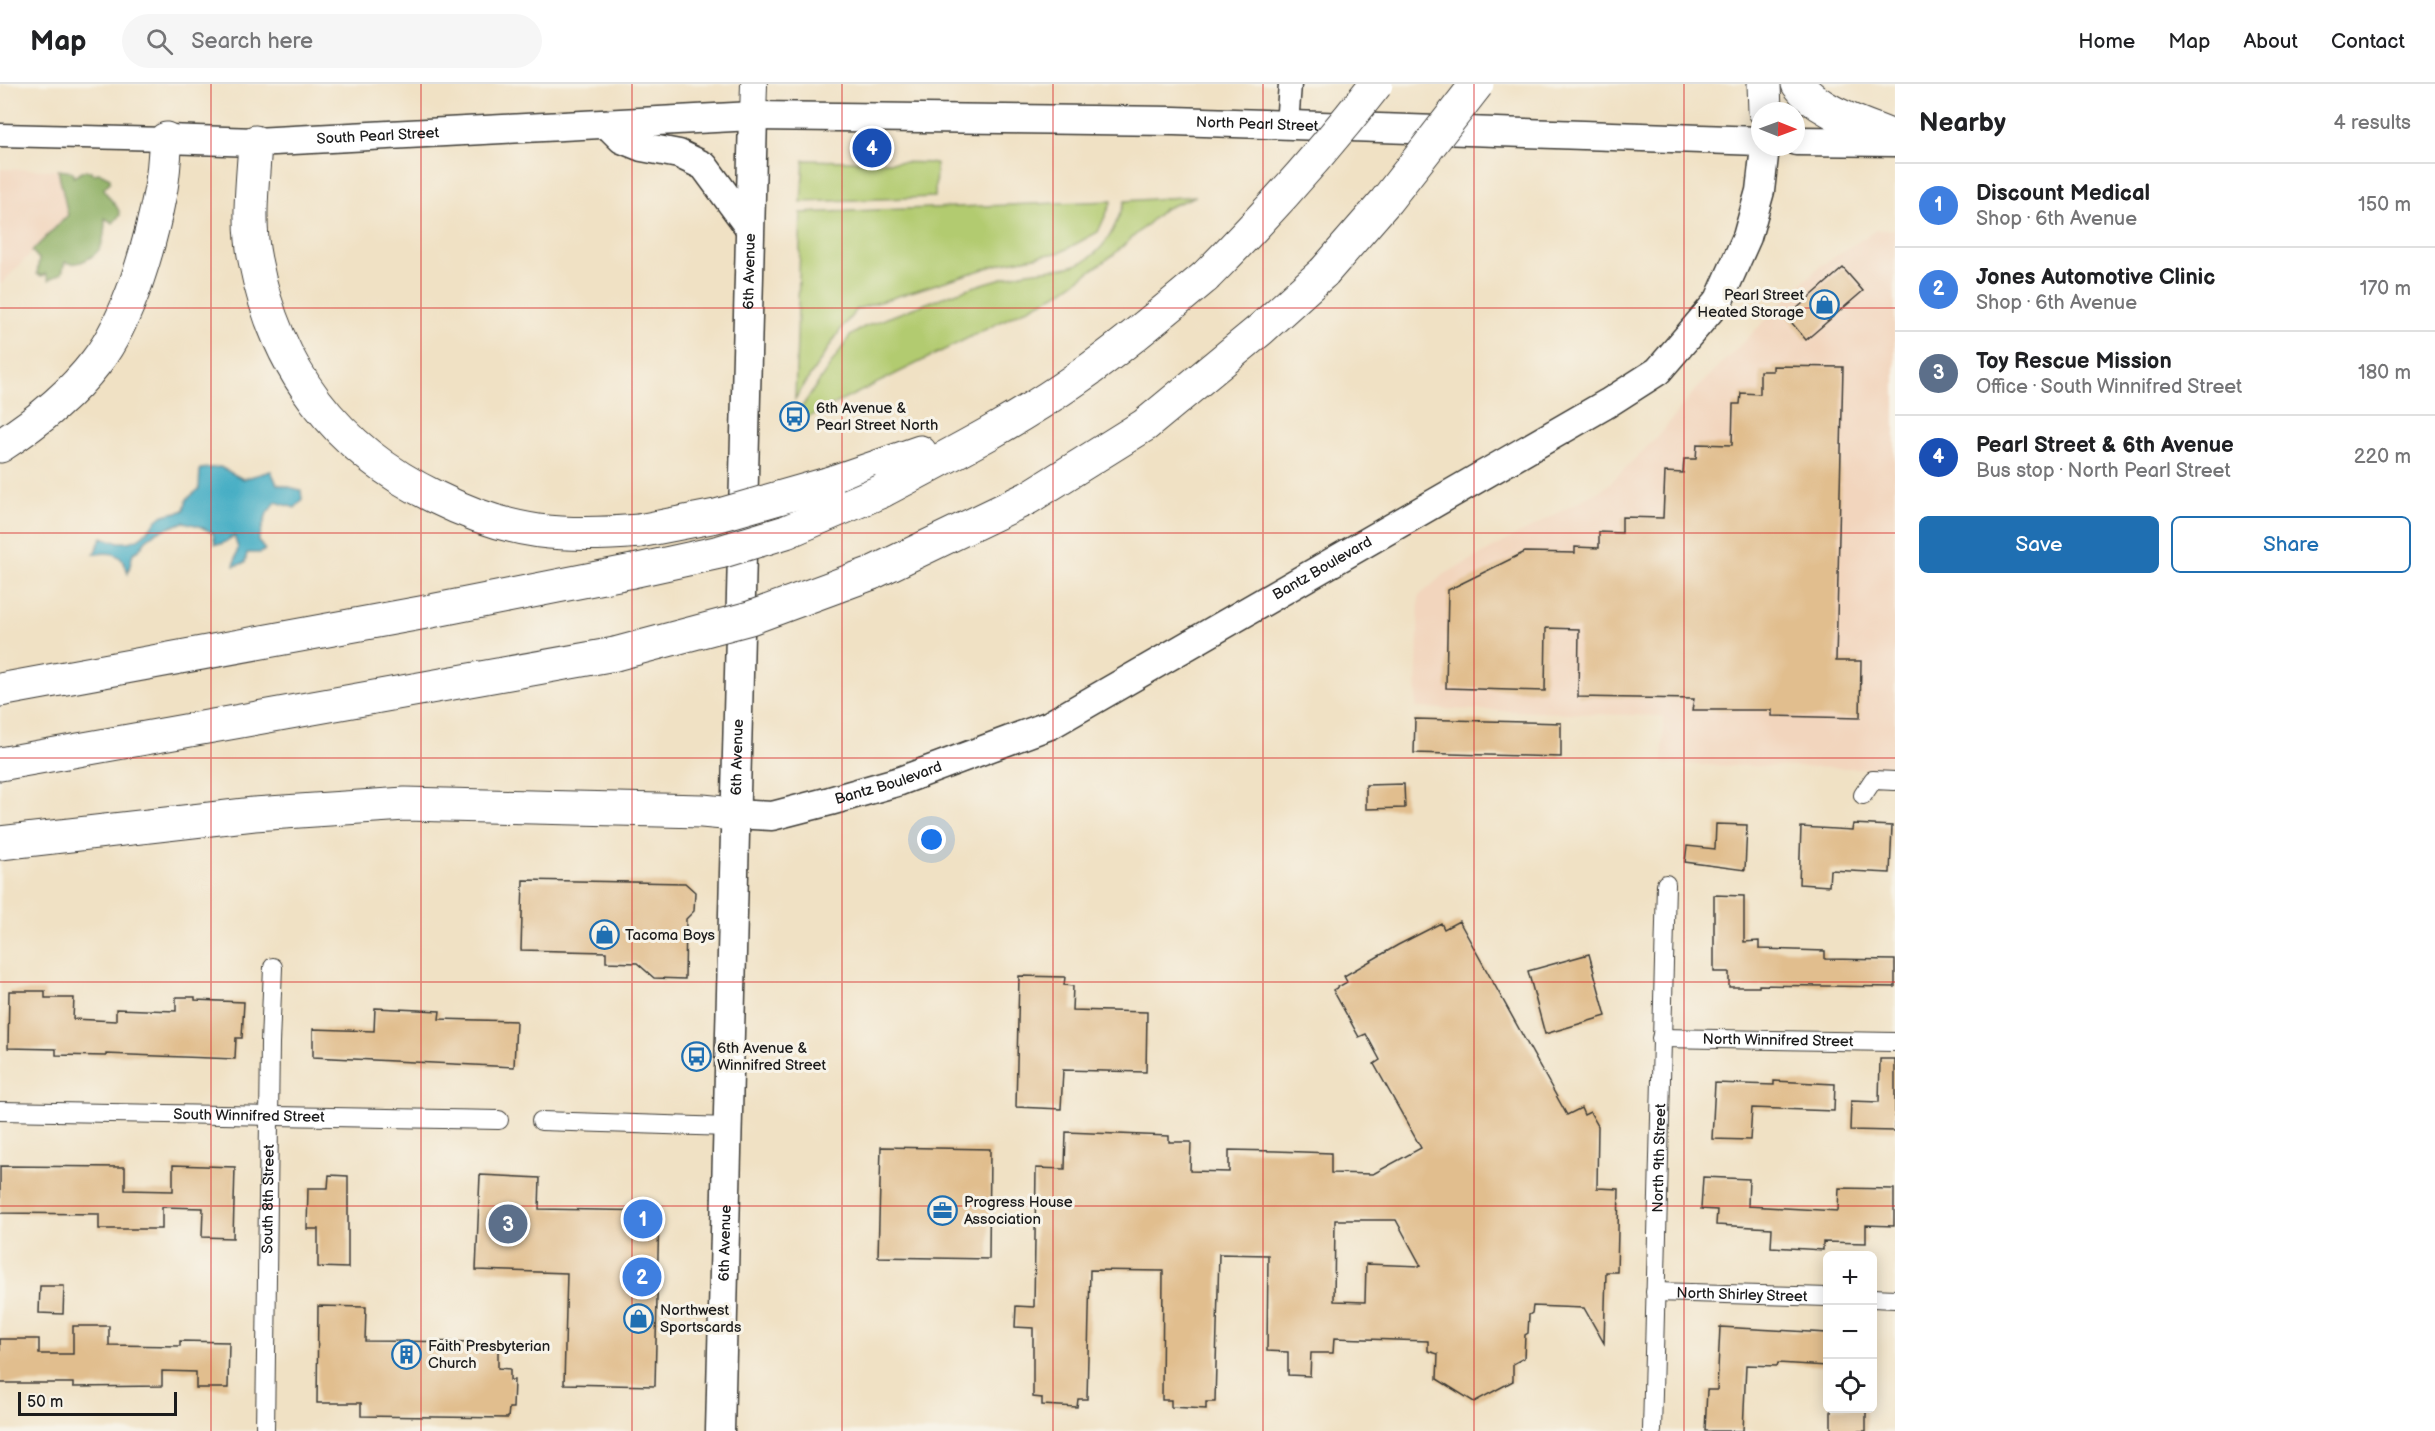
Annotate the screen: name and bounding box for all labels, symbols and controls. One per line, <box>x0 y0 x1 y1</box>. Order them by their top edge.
search box <box>122 14 542 68</box>
text: Map <box>30 25 86 58</box>
icon: search <box>143 25 176 58</box>
text: Search here <box>191 28 313 55</box>
text: Home <box>2078 29 2135 54</box>
text: Map <box>2168 29 2210 54</box>
text: About <box>2243 29 2298 54</box>
text: Contact <box>2331 29 2405 54</box>
north arrow <box>1751 102 1805 156</box>
text: Nearby <box>1919 108 2006 139</box>
text: 4 results <box>2333 111 2411 135</box>
street label: North Pearl Street <box>1196 112 1319 135</box>
street label: South Pearl Street <box>316 123 440 148</box>
pin: 4 <box>852 126 892 170</box>
text: Discount Medical <box>1976 180 2150 207</box>
text: 1 <box>1934 193 1943 217</box>
text: 150 m <box>2358 193 2411 217</box>
text: Shop · 6th Avenue <box>1976 207 2137 231</box>
street label: 6th Avenue <box>739 233 760 310</box>
text: Jones Automotive Clinic <box>1976 264 2215 291</box>
text: 2 <box>1933 277 1944 301</box>
text: 170 m <box>2360 277 2411 301</box>
place label: Pearl Street Heated Storage <box>1697 286 1804 322</box>
shop icon: Pearl Street Heated Storage <box>1809 288 1841 320</box>
text: Shop · 6th Avenue <box>1976 291 2137 315</box>
text: Toy Rescue Mission <box>1976 348 2172 375</box>
text: 3 <box>1933 361 1944 385</box>
text: 180 m <box>2358 361 2411 385</box>
text: Office · South Winnifred Street <box>1976 375 2242 399</box>
place label: 6th Avenue & Pearl Street North <box>816 399 938 435</box>
bus stop icon: 6th Avenue & Pearl Street North <box>779 401 811 433</box>
text: Pearl Street & 6th Avenue <box>1976 432 2234 459</box>
text: 4 <box>1933 445 1944 469</box>
text: 220 m <box>2354 445 2411 469</box>
text: Bus stop · North Pearl Street <box>1976 459 2231 483</box>
button: Save <box>1919 516 2159 573</box>
button: Share <box>2171 516 2411 573</box>
street label: Bantz Boulevard <box>1269 532 1375 604</box>
street label: 6th Avenue <box>726 719 747 796</box>
street label: Bantz Boulevard <box>832 757 945 809</box>
your location <box>917 825 946 854</box>
shop icon: Tacoma Boys <box>588 919 620 951</box>
place label: Tacoma Boys <box>625 926 716 945</box>
street label: North Winnifred Street <box>1702 1029 1854 1051</box>
place label: 6th Avenue & Winnifred Street <box>717 1039 826 1075</box>
bus stop icon: 6th Avenue & Winnifred Street <box>680 1041 712 1073</box>
street label: North 9th Street <box>1648 1103 1670 1213</box>
street label: South Winnifred Street <box>173 1105 325 1126</box>
street label: South 8th Street <box>258 1144 278 1254</box>
place label: Progress House Association <box>964 1193 1073 1229</box>
office icon: Progress House Association <box>927 1195 959 1227</box>
pin: 1 <box>624 1196 662 1242</box>
pin: 3 <box>488 1202 528 1246</box>
street label: 6th Avenue <box>714 1204 735 1282</box>
map controls <box>1823 1251 1877 1413</box>
button: + <box>1823 1251 1877 1305</box>
pin: 2 <box>622 1254 662 1300</box>
street label: North Shirley Street <box>1676 1283 1808 1306</box>
place label: Northwest Sportscards <box>660 1301 742 1337</box>
shop icon: Northwest Sportscards <box>623 1303 655 1335</box>
button: − <box>1823 1305 1877 1359</box>
place label: Faith Presbyterian Church <box>428 1337 550 1373</box>
building icon: Faith Presbyterian Church <box>391 1339 423 1371</box>
button: locate <box>1823 1359 1877 1413</box>
scale bar <box>18 1389 177 1416</box>
text: 50 m <box>27 1393 63 1412</box>

